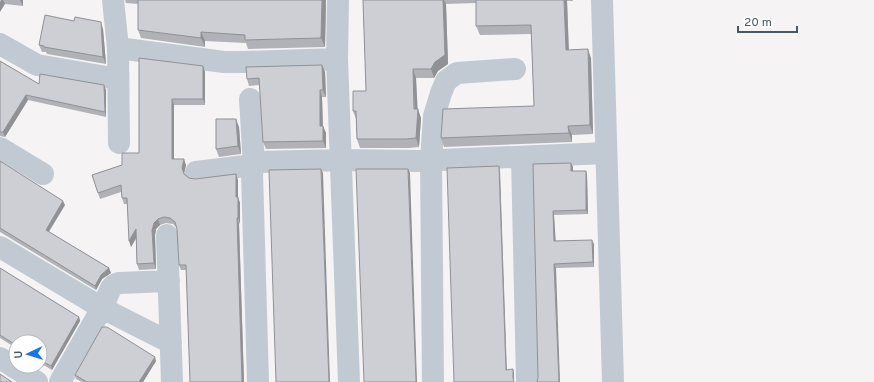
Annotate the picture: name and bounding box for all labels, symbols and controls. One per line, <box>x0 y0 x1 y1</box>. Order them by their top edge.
scale bar <box>738 8 797 34</box>
text: 20 m <box>744 15 772 31</box>
north arrow <box>8 334 48 374</box>
text: U <box>12 350 26 359</box>

